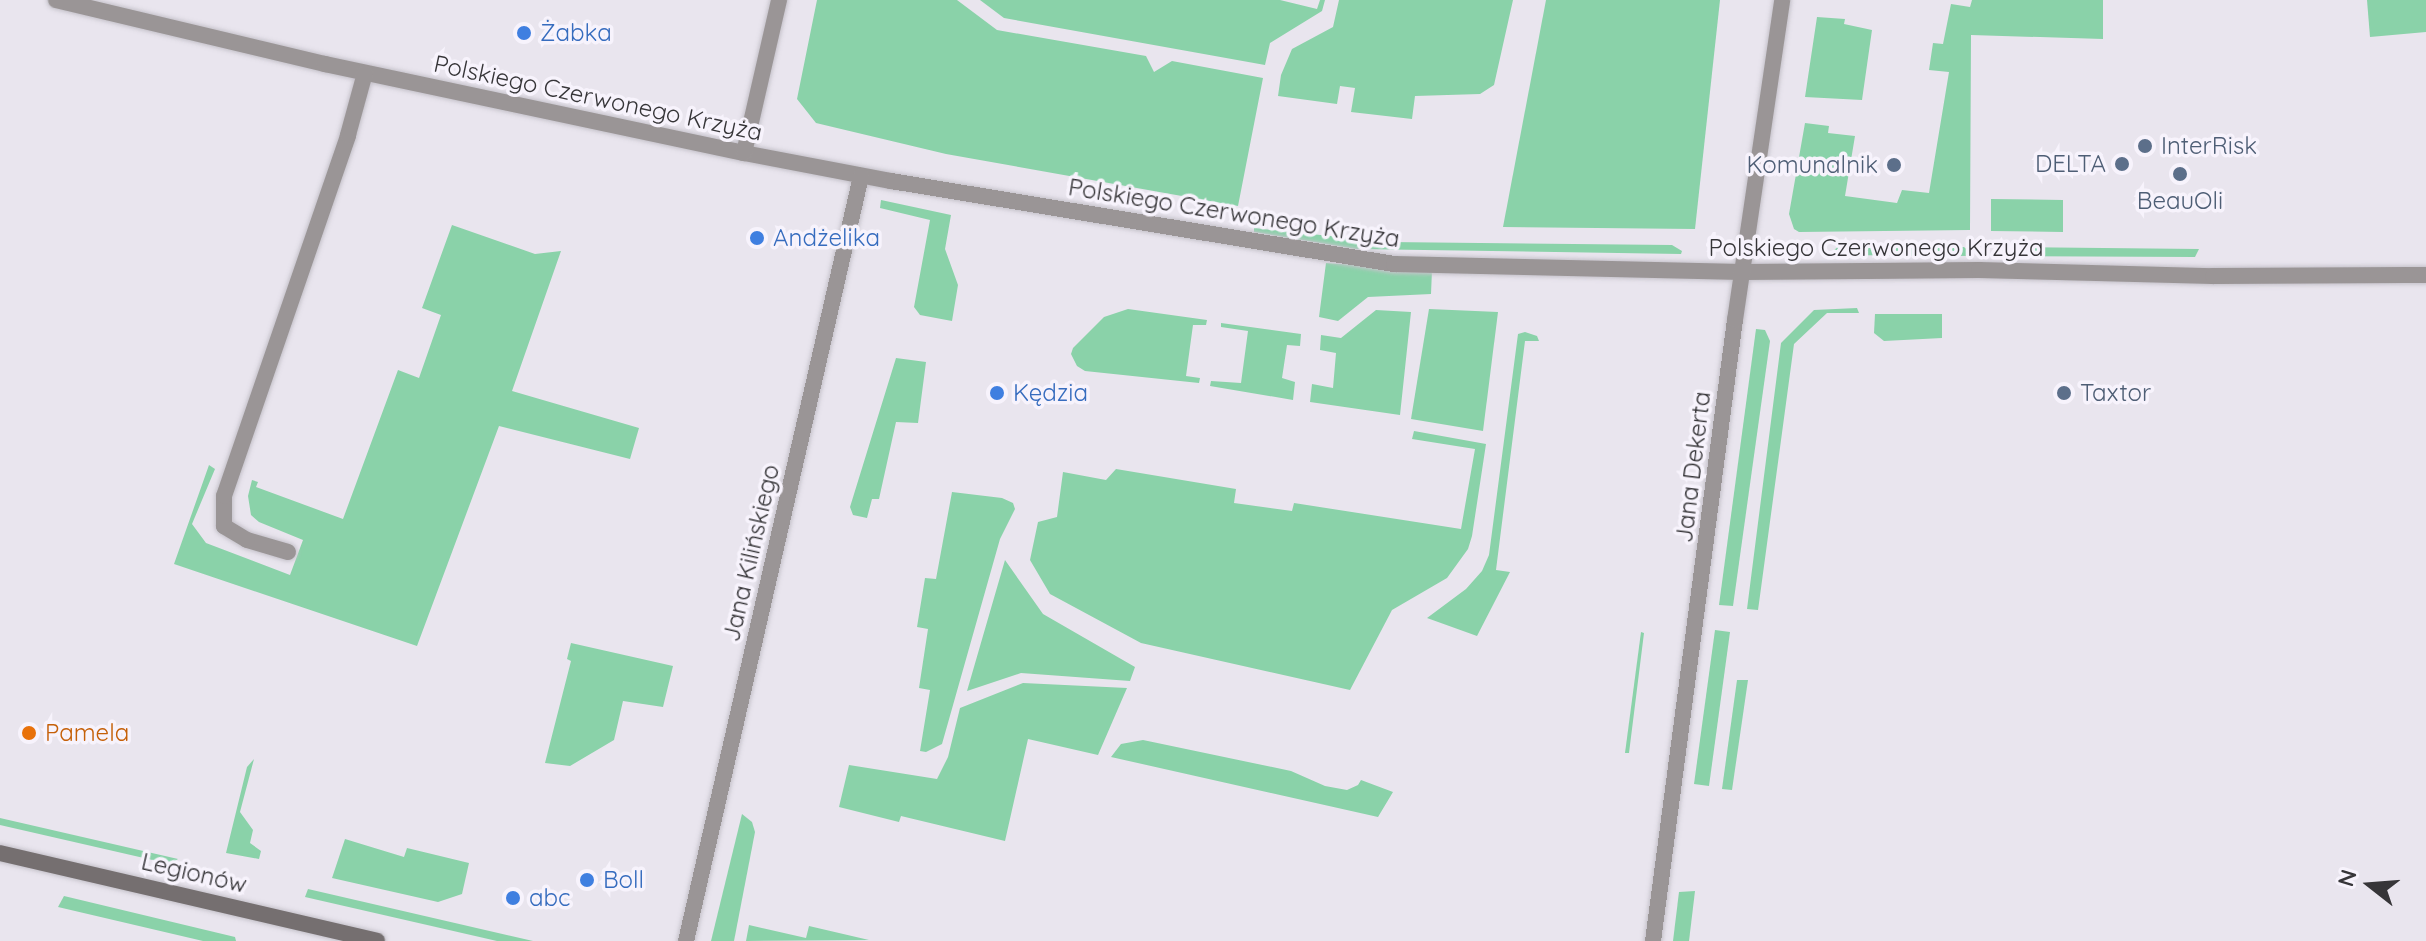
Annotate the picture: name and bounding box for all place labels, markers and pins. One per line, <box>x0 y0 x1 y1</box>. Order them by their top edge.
place label: Żabka <box>540 19 612 47</box>
marker: Żabka <box>515 24 533 42</box>
place label: InterRisk <box>2161 132 2257 160</box>
marker: InterRisk <box>2136 137 2154 155</box>
place label: DELTA <box>2035 150 2106 178</box>
place label: Komunalnik <box>1746 151 1878 179</box>
marker: DELTA <box>2113 155 2131 173</box>
marker: Komunalnik <box>1885 156 1903 174</box>
marker: BeauOli <box>2171 165 2189 183</box>
place label: BeauOli <box>2137 187 2223 215</box>
place label: Andżelika <box>773 224 880 252</box>
marker: Andżelika <box>748 229 766 247</box>
place label: Kędzia <box>1013 379 1088 407</box>
place label: Taxtor <box>2080 379 2151 407</box>
marker: Kędzia <box>988 384 1006 402</box>
marker: Taxtor <box>2055 384 2073 402</box>
place label: Pamela <box>45 719 129 747</box>
marker: Pamela <box>20 724 38 742</box>
place label: Boll <box>603 866 644 894</box>
marker: Boll <box>578 871 596 889</box>
place label: abc <box>529 884 571 912</box>
marker: abc <box>504 889 522 907</box>

